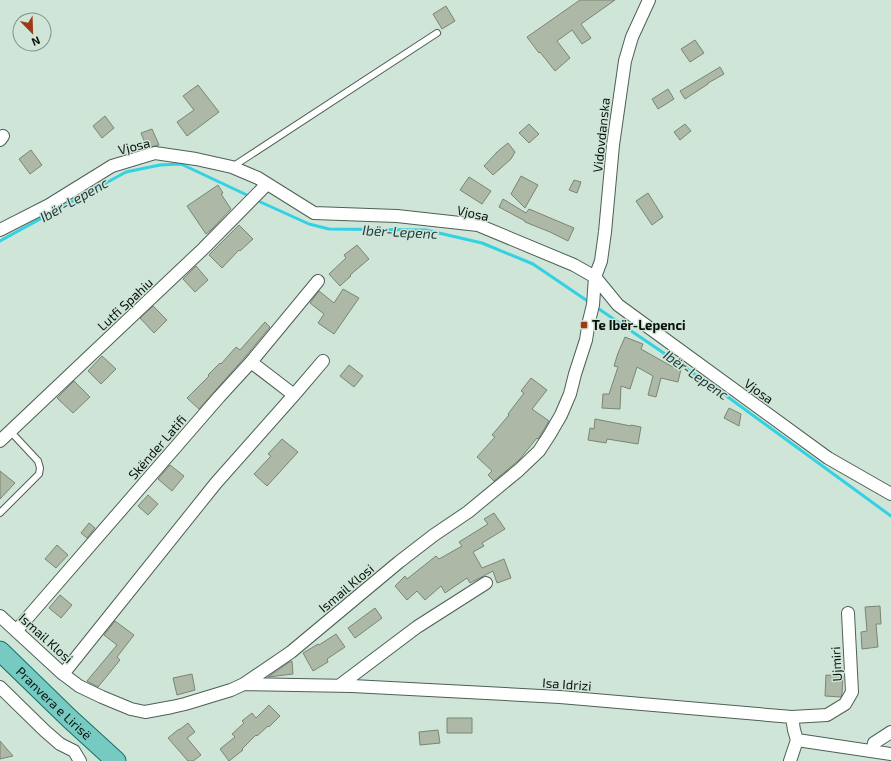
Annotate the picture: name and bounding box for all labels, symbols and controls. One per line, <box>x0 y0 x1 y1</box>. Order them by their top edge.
north arrow <box>12 12 52 52</box>
text: N <box>30 34 42 49</box>
street label: Vidovdanska <box>589 97 613 173</box>
street label: Vjosa <box>116 134 152 158</box>
water label: Ibër-Lepenc <box>37 174 111 225</box>
street label: Vjosa <box>456 202 490 224</box>
water label: Ibër-Lepenc <box>362 221 438 242</box>
street label: Lutfi Spahiu <box>94 274 156 334</box>
place label: Te Ibër-Lepenci <box>592 317 686 333</box>
marker: Te Ibër-Lepenci <box>579 320 589 330</box>
water label: Ibër-Lepenc <box>661 346 732 403</box>
street label: Vjosa <box>741 375 777 407</box>
street label: Skënder Latifi <box>125 411 189 483</box>
street label: Ismail Klosi <box>315 560 377 616</box>
street label: Ismail Klosi <box>16 610 76 666</box>
street label: Ujmiri <box>827 646 845 682</box>
street label: Pranvera e Lirisë <box>13 663 95 743</box>
street label: Isa Idrizi <box>542 674 592 694</box>

